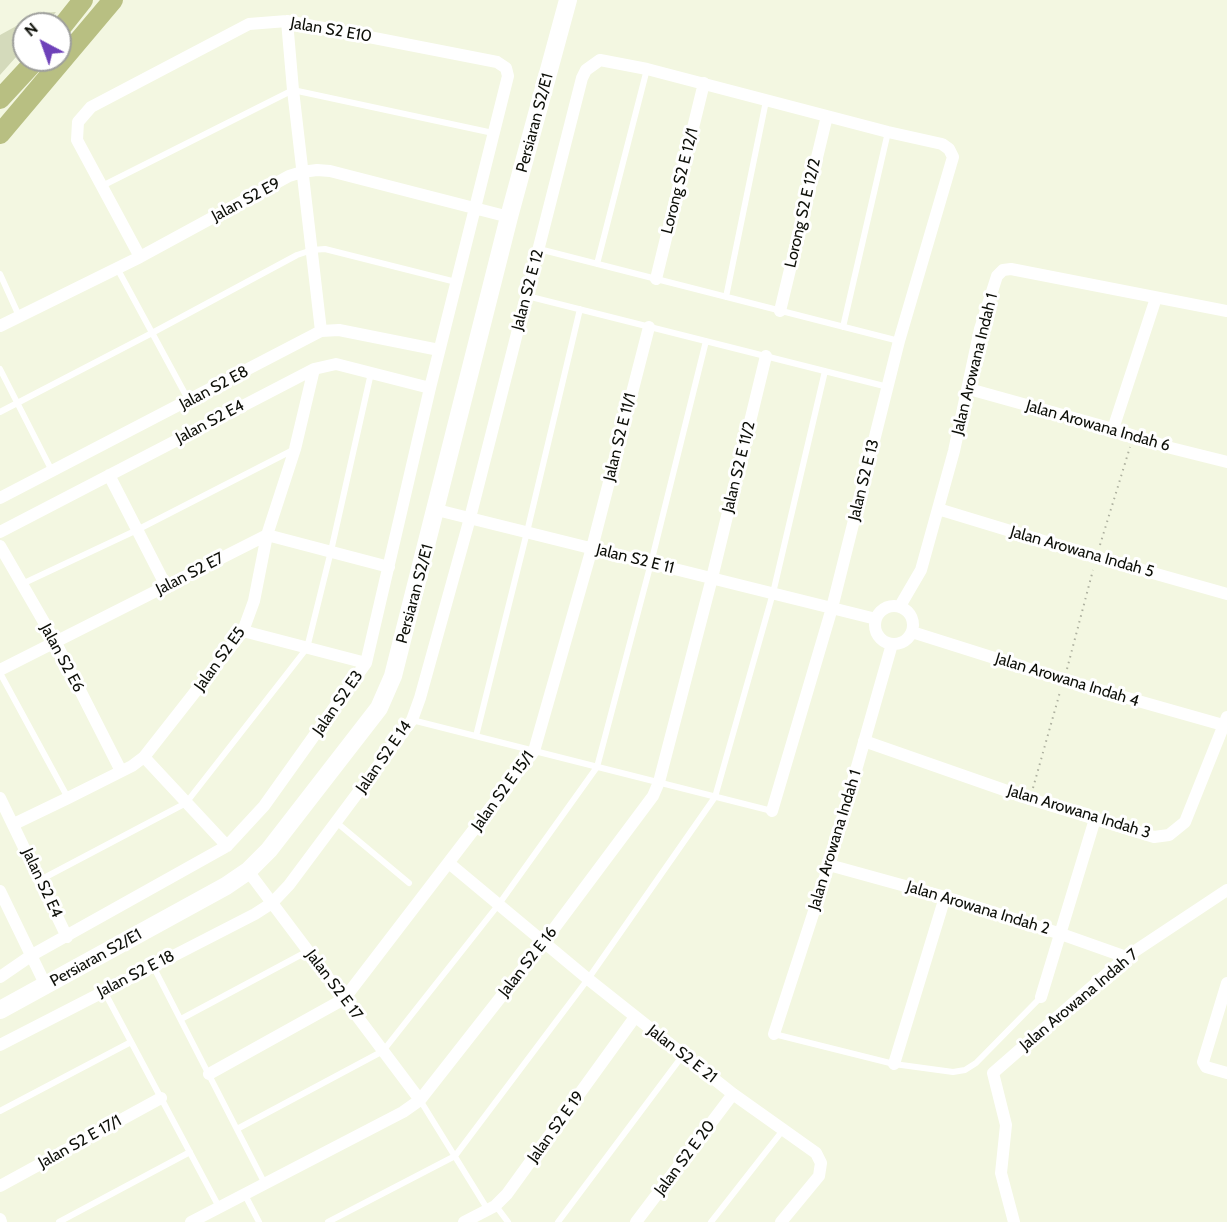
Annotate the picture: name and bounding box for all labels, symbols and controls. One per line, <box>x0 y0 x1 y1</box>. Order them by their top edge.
north arrow <box>12 12 72 72</box>
street label: Jalan S2 E10 <box>289 13 373 47</box>
text: N <box>21 19 42 40</box>
street label: Persiaran S2/E1 <box>513 71 557 175</box>
street label: Lorong S2 E 12/1 <box>658 126 702 236</box>
street label: Lorong S2 E 12/2 <box>781 156 825 270</box>
street label: Jalan S2 E9 <box>208 174 284 226</box>
street label: Jalan S2 E 12 <box>508 247 548 333</box>
street label: Jalan Arowana Indah 1 <box>948 291 1002 437</box>
street label: Jalan S2 E8 <box>176 362 252 414</box>
street label: Jalan S2 E 11/1 <box>600 391 640 483</box>
street label: Jalan S2 E4 <box>173 396 247 448</box>
street label: Jalan Arowana Indah 6 <box>1024 396 1172 456</box>
street label: Jalan S2 E 11/2 <box>718 419 760 515</box>
street label: Jalan S2 E 13 <box>845 437 883 523</box>
street label: Jalan Arowana Indah 5 <box>1008 522 1156 582</box>
street label: Jalan S2 E 11 <box>594 540 676 578</box>
street label: Persiaran S2/E1 <box>393 542 437 646</box>
street label: Jalan S2 E7 <box>153 549 227 599</box>
street label: Jalan S2 E6 <box>36 620 88 696</box>
street label: Jalan S2 E5 <box>190 623 250 695</box>
street label: Jalan Arowana Indah 4 <box>993 649 1141 711</box>
street label: Jalan S2 E3 <box>309 667 367 739</box>
street label: Jalan S2 E 14 <box>352 717 416 797</box>
street label: Jalan S2 E 15/1 <box>468 747 538 835</box>
street label: Jalan Arowana Indah 1 <box>805 768 865 912</box>
street label: Jalan Arowana Indah 3 <box>1005 781 1153 843</box>
street label: Jalan S2 E4 <box>18 845 66 921</box>
street label: Jalan Arowana Indah 2 <box>904 877 1052 939</box>
street label: Jalan S2 E 16 <box>495 923 561 1001</box>
street label: Persiaran S2/E1 <box>47 925 145 991</box>
street label: Jalan Arowana Indah 7 <box>1016 945 1142 1055</box>
street label: Jalan S2 E 18 <box>94 946 178 1002</box>
street label: Jalan S2 E 17 <box>301 946 367 1024</box>
street label: Jalan S2 E 21 <box>643 1021 721 1087</box>
street label: Jalan S2 E 19 <box>524 1088 588 1166</box>
street label: Jalan S2 E 17/1 <box>35 1111 125 1173</box>
street label: Jalan S2 E 20 <box>651 1117 719 1199</box>

